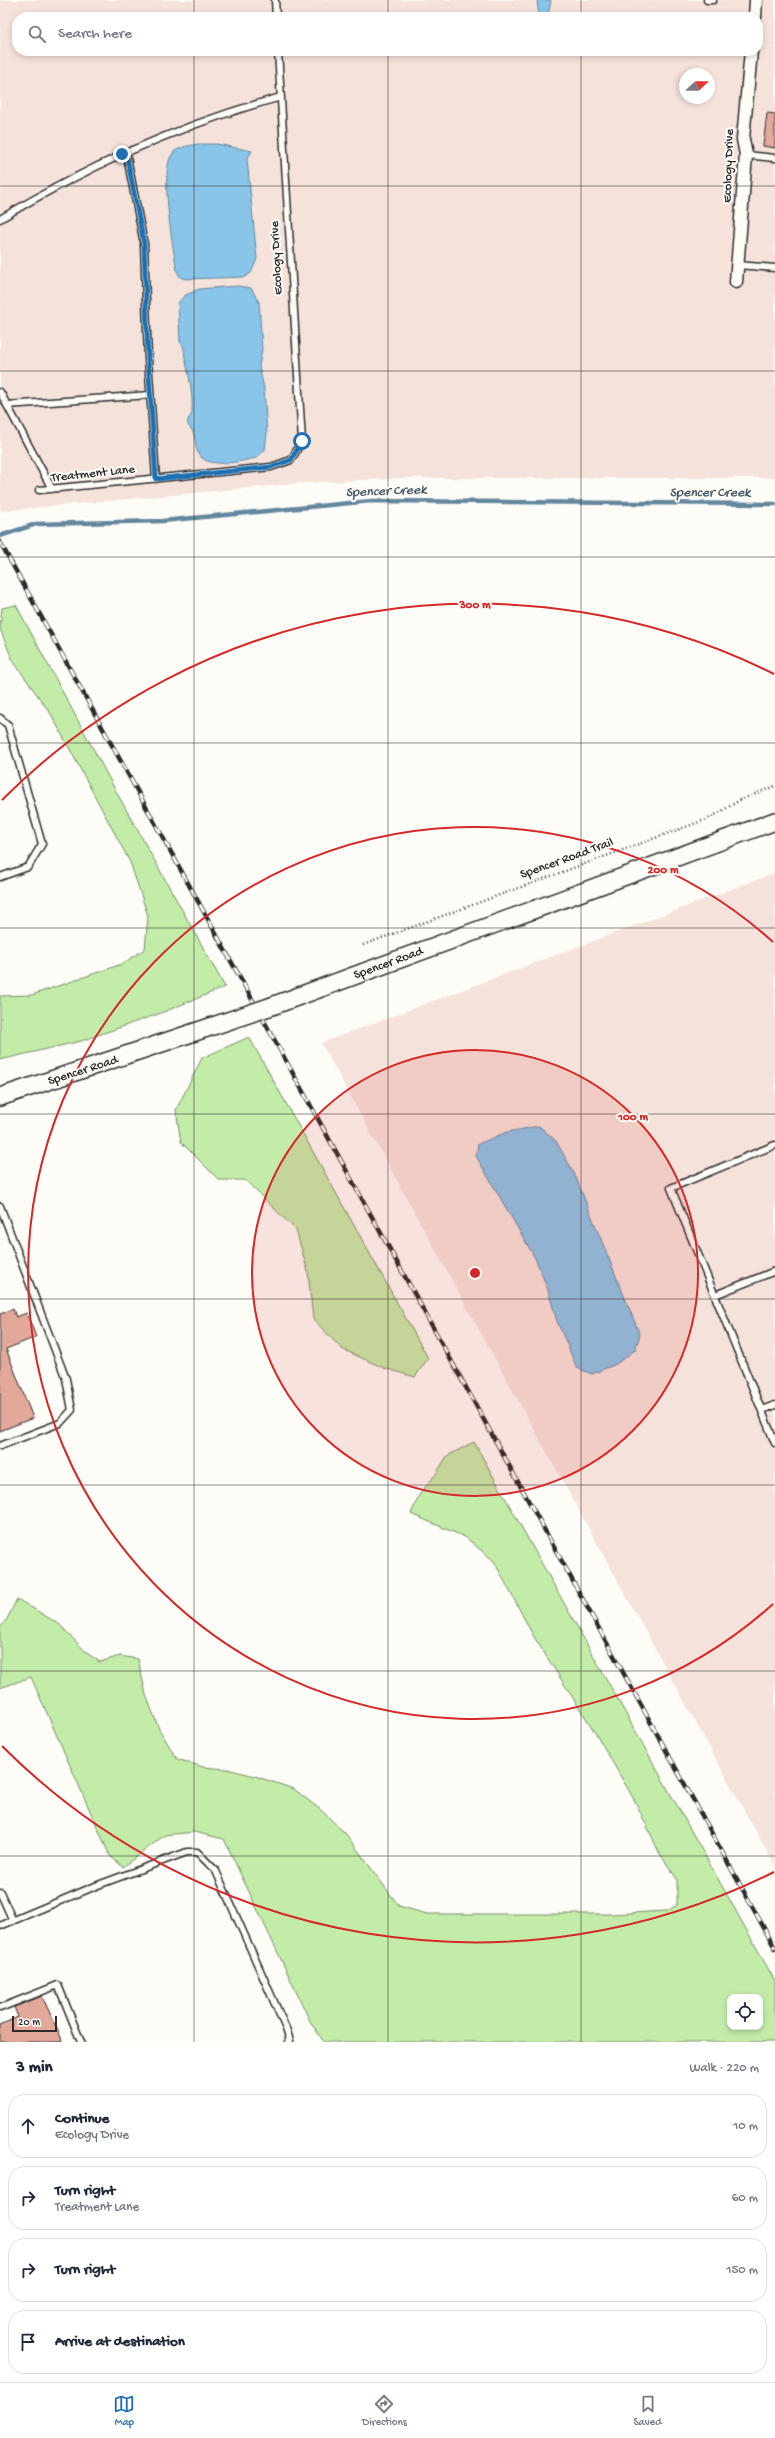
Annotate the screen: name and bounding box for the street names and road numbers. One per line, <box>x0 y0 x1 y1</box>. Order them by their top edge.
street label: Ecology Drive <box>720 128 738 203</box>
street label: Ecology Drive <box>268 220 286 295</box>
street label: Treatment Lane <box>49 462 136 486</box>
street label: Spencer Road Trail <box>518 835 616 883</box>
street label: Spencer Road <box>352 943 426 983</box>
street label: Spencer Road <box>46 1052 121 1089</box>

